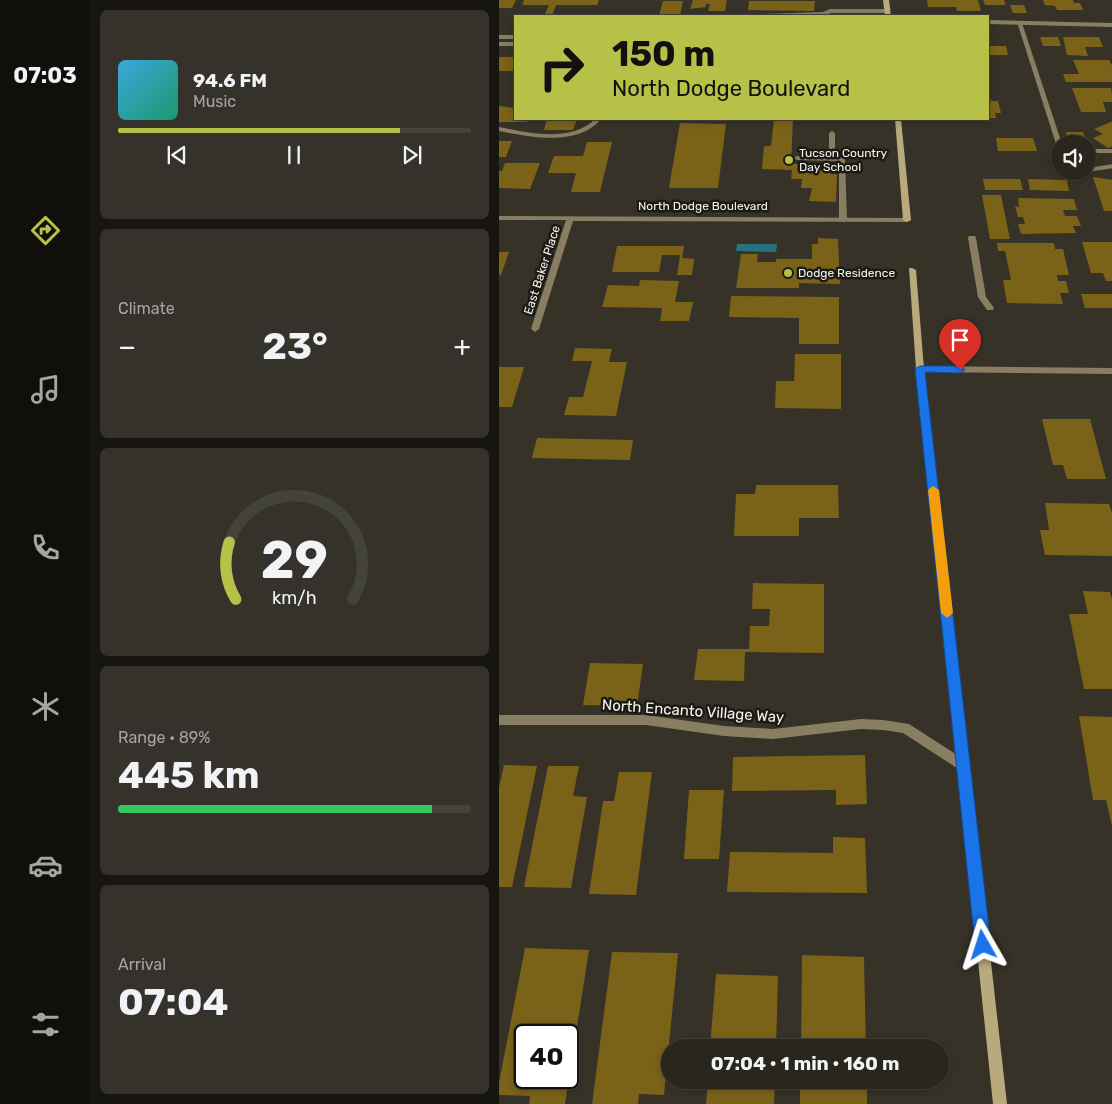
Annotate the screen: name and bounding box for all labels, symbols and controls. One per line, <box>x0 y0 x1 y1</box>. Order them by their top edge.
text: 150 m <box>612 33 715 75</box>
icon: right <box>529 35 594 100</box>
text: 07:03 <box>13 62 77 89</box>
text: 94.6 FM <box>193 69 267 92</box>
text: North Dodge Boulevard <box>612 75 850 102</box>
text: Music <box>193 92 236 111</box>
map controls <box>1051 135 1096 180</box>
button: sound <box>1051 135 1096 180</box>
icon: previous <box>163 141 191 169</box>
icon: pause <box>280 141 308 169</box>
icon: next <box>398 141 426 169</box>
place label: Tucson Country Day School <box>799 146 888 174</box>
marker: Tucson Country Day School <box>783 154 795 166</box>
street label: North Dodge Boulevard <box>638 199 768 213</box>
icon: directions <box>28 213 63 248</box>
street label: East Baker Place <box>521 223 563 316</box>
place label: Dodge Residence <box>798 266 895 280</box>
marker: Dodge Residence <box>782 267 794 279</box>
text: Climate <box>118 299 175 318</box>
pin <box>939 319 981 370</box>
text: 23° <box>262 323 328 369</box>
icon: arrive <box>946 326 974 354</box>
text: − <box>118 330 136 363</box>
text: + <box>454 330 471 363</box>
icon: music <box>28 372 63 407</box>
text: 29 <box>261 529 328 591</box>
icon: phone <box>28 530 63 565</box>
text: km/h <box>272 587 317 608</box>
icon: climate <box>28 689 63 724</box>
street label: North Encanto Village Way <box>601 696 785 726</box>
text: Range · 89% <box>118 728 210 747</box>
text: 445 km <box>118 752 260 798</box>
icon: car <box>28 848 63 883</box>
position arrow <box>956 918 1008 970</box>
text: Arrival <box>118 955 166 974</box>
text: 07:04 <box>118 979 229 1025</box>
icon: filters <box>28 1007 63 1042</box>
speed limit sign: 40 <box>514 1024 579 1089</box>
text: 07:04 · 1 min · 160 m <box>711 1052 899 1075</box>

